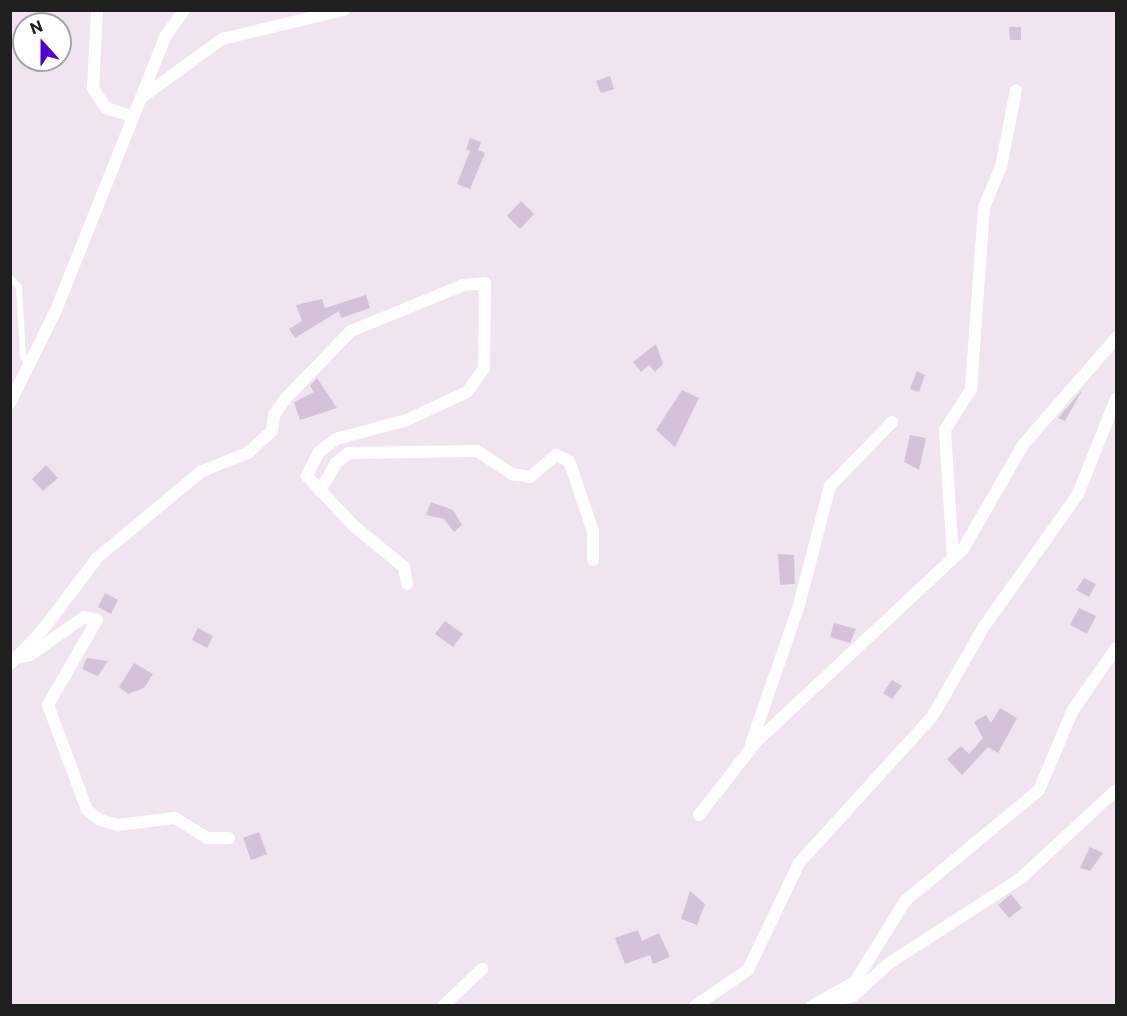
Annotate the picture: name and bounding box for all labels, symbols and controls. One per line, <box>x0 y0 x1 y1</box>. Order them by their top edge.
north arrow <box>12 12 72 72</box>
text: N <box>27 16 45 38</box>

